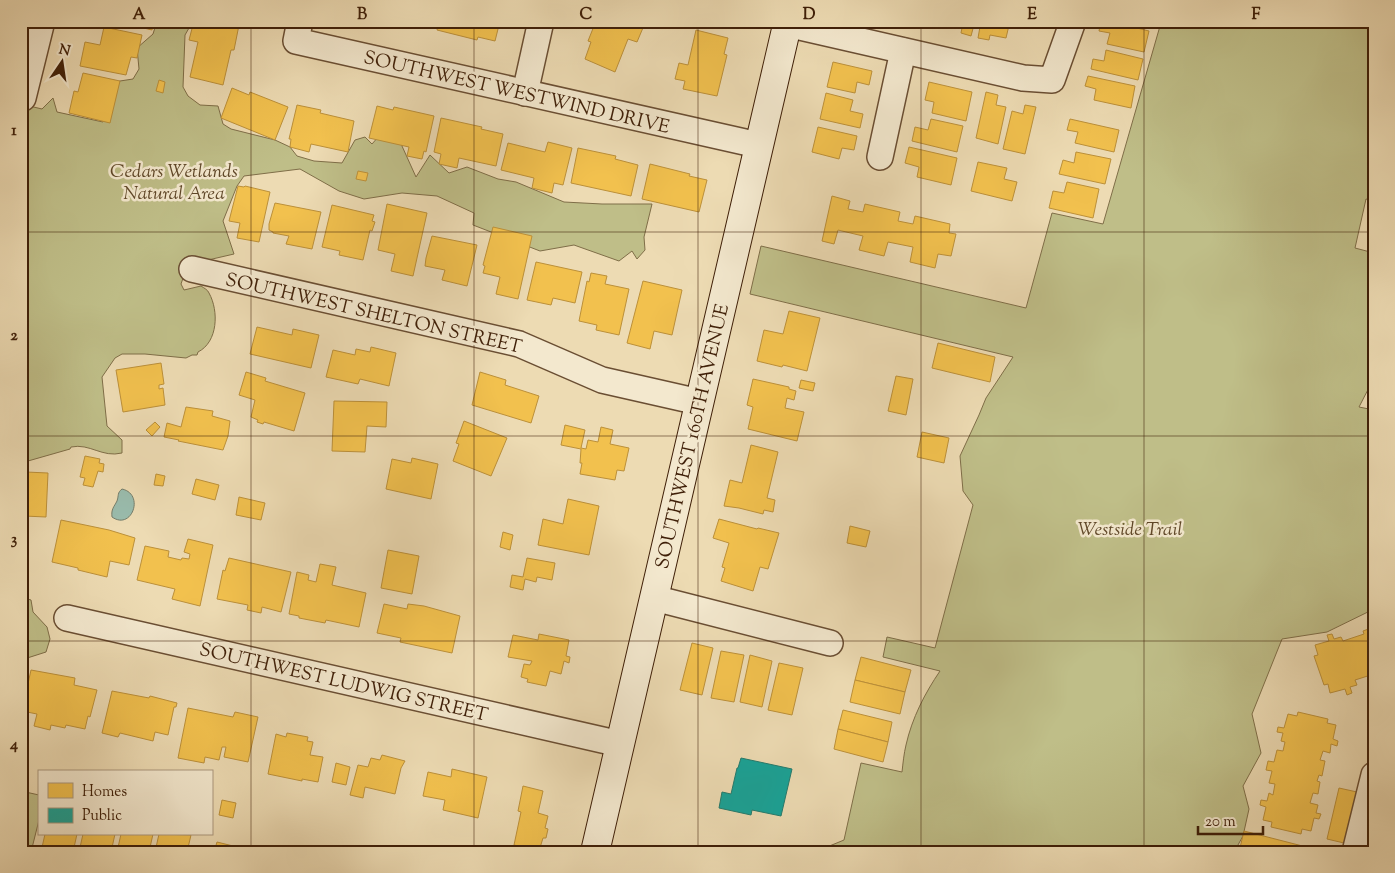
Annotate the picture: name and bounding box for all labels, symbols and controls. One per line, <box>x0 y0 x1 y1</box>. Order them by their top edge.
text: A <box>133 4 146 27</box>
text: B <box>357 4 367 27</box>
text: C <box>580 4 593 27</box>
text: D <box>803 4 816 27</box>
text: E <box>1027 4 1037 27</box>
text: F <box>1252 4 1261 27</box>
north arrow <box>38 38 88 88</box>
text: N <box>57 40 72 62</box>
street label: SOUTHWEST WESTWIND DRIVE <box>361 45 673 142</box>
text: 1 <box>11 120 17 143</box>
park label: Cedars Wetlands Natural Area <box>110 159 238 208</box>
street label: SOUTHWEST SHELTON STREET <box>223 267 524 362</box>
street label: SOUTHWEST 160TH AVENUE <box>650 301 737 572</box>
text: 2 <box>10 325 18 348</box>
park label: Westside Trail <box>1078 517 1182 544</box>
text: 3 <box>11 529 18 552</box>
street label: SOUTHWEST LUDWIG STREET <box>197 637 490 730</box>
text: 4 <box>9 734 18 757</box>
legend <box>38 770 212 836</box>
text: Homes <box>82 782 127 803</box>
scale bar <box>1198 803 1262 835</box>
text: Public <box>82 806 122 827</box>
text: 20 m <box>1205 812 1236 833</box>

